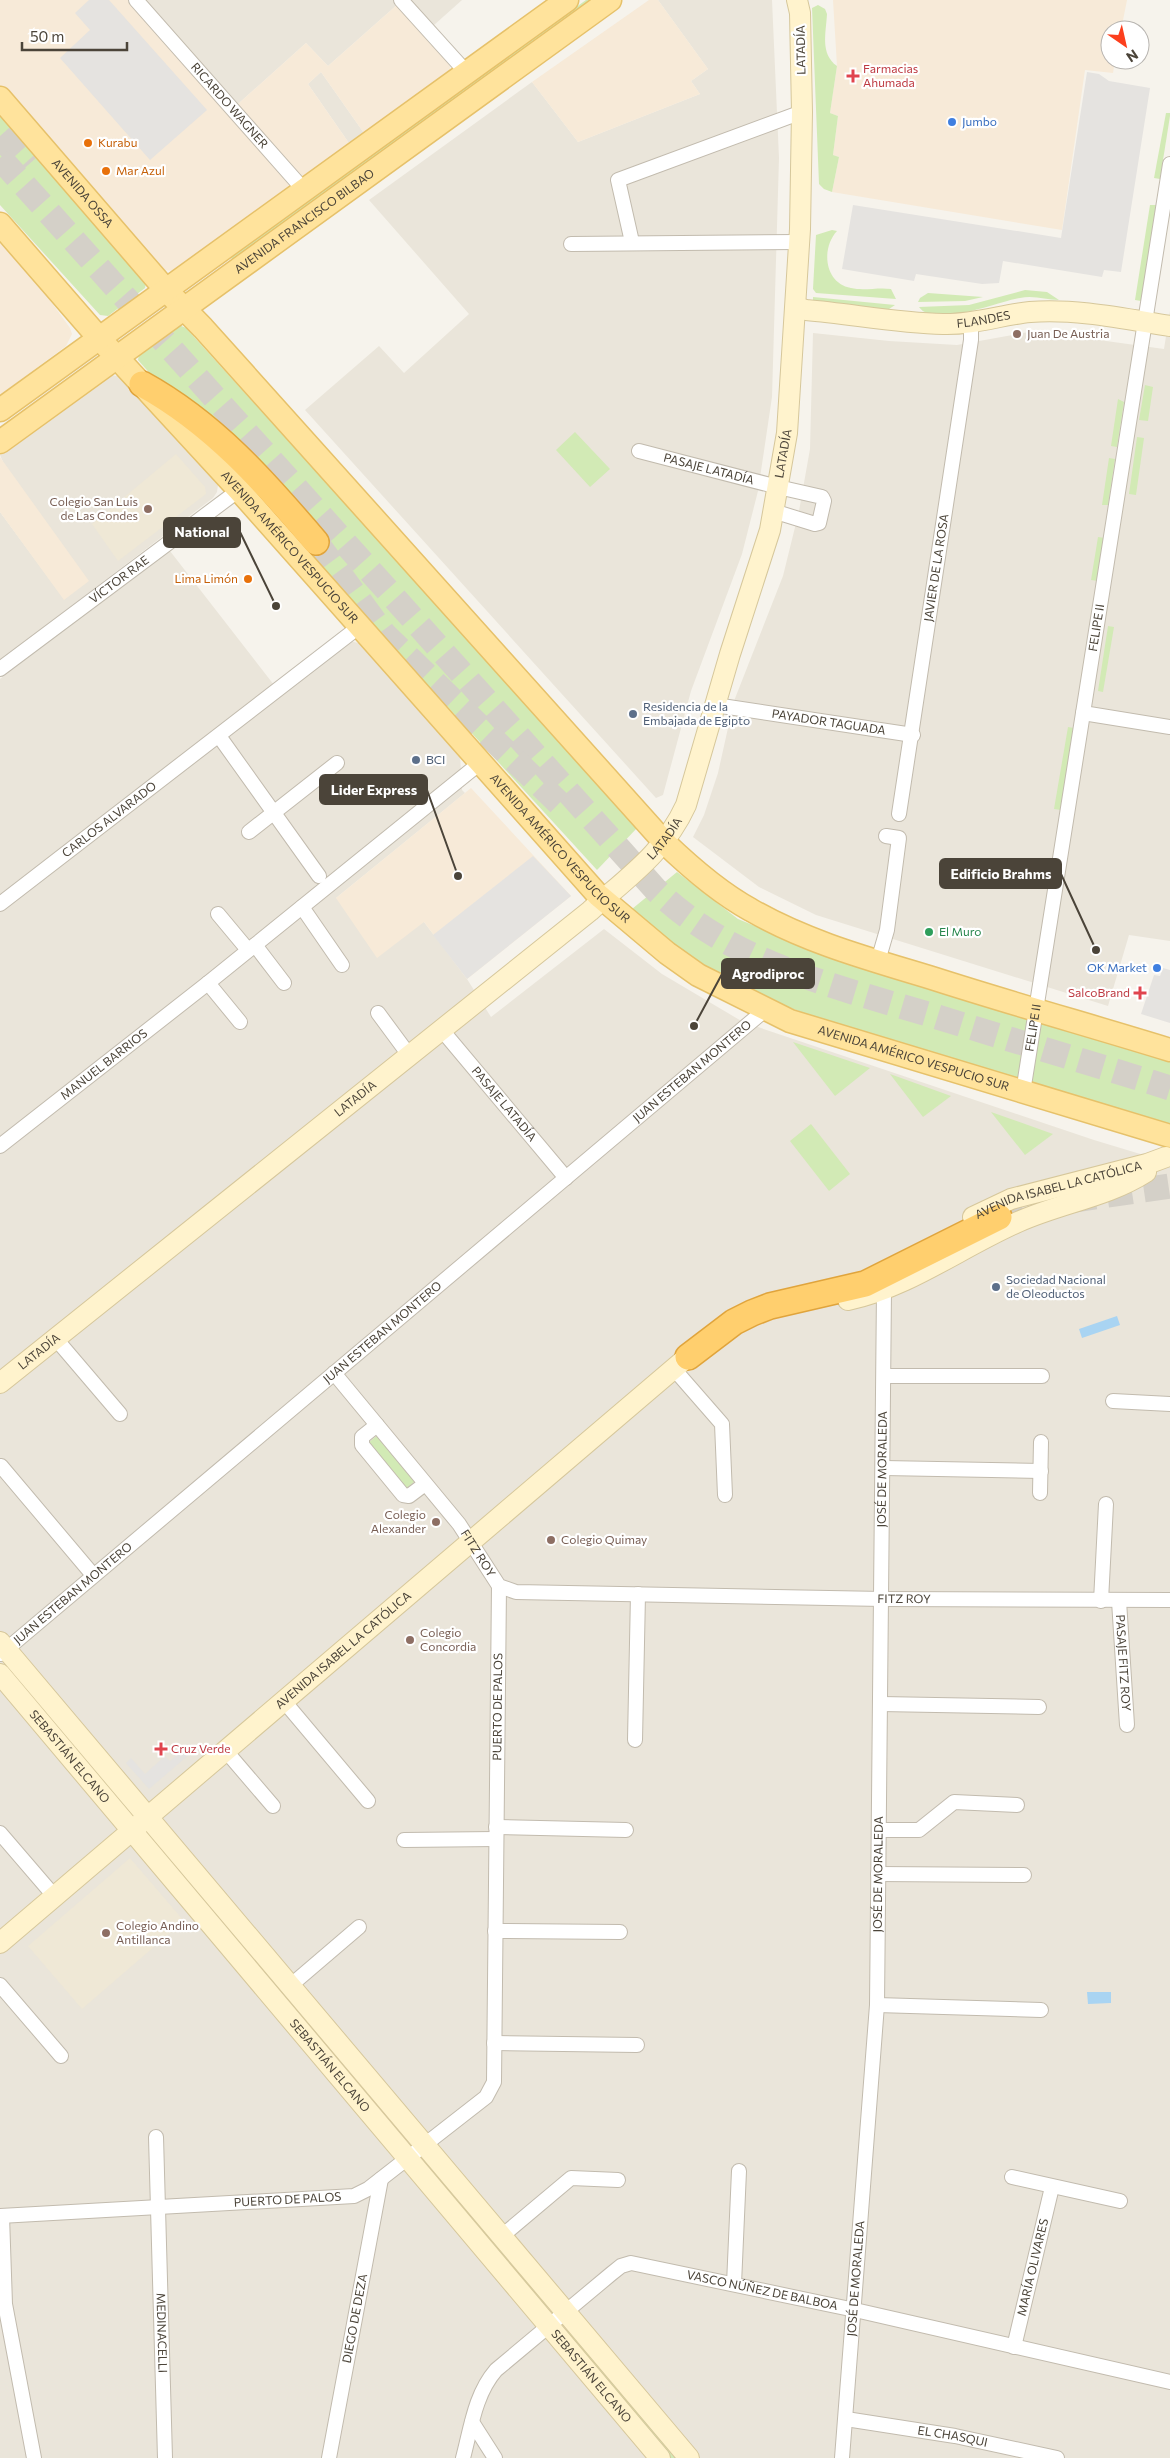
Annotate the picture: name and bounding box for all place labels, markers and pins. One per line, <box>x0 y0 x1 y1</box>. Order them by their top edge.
place label: Farmacias Ahumada <box>863 61 918 89</box>
marker: Farmacias Ahumada <box>847 70 859 82</box>
place label: Jumbo <box>962 114 997 129</box>
marker: Jumbo <box>946 116 958 128</box>
place label: Kurabu <box>98 135 137 149</box>
marker: Kurabu <box>82 137 94 149</box>
place label: Mar Azul <box>116 163 165 177</box>
marker: Mar Azul <box>100 165 112 177</box>
place label: Juan De Austria <box>1027 326 1109 341</box>
marker: Juan De Austria <box>1011 328 1023 340</box>
place label: Colegio San Luis de Las Condes <box>50 494 138 522</box>
marker: Colegio San Luis de Las Condes <box>142 503 154 515</box>
callout: National <box>164 518 240 547</box>
place label: Lima Limón <box>175 571 238 585</box>
marker: Lima Limón <box>242 573 254 585</box>
place label: Residencia de la Embajada de Egipto <box>643 699 750 727</box>
marker: Residencia de la Embajada de Egipto <box>627 708 639 720</box>
place label: BCI <box>426 752 445 766</box>
marker: BCI <box>410 754 422 766</box>
callout: Lider Express <box>320 775 427 804</box>
callout: Edificio Brahms <box>940 859 1061 888</box>
place label: El Muro <box>939 924 981 938</box>
marker: El Muro <box>923 926 935 938</box>
callout: Agrodiproc <box>722 959 814 988</box>
place label: OK Market <box>1087 960 1147 974</box>
marker: OK Market <box>1151 962 1163 974</box>
place label: SalcoBrand <box>1068 985 1130 999</box>
marker: SalcoBrand <box>1134 987 1146 999</box>
place label: Sociedad Nacional de Oleoductos <box>1006 1272 1106 1300</box>
marker: Sociedad Nacional de Oleoductos <box>990 1281 1002 1293</box>
place label: Colegio Alexander <box>371 1507 426 1535</box>
marker: Colegio Alexander <box>430 1516 442 1528</box>
place label: Colegio Quimay <box>561 1532 647 1546</box>
marker: Colegio Quimay <box>545 1534 557 1546</box>
place label: Colegio Concordia <box>420 1625 476 1653</box>
marker: Colegio Concordia <box>404 1634 416 1646</box>
place label: Cruz Verde <box>171 1741 231 1755</box>
marker: Cruz Verde <box>155 1743 167 1755</box>
place label: Colegio Andino Antillanca <box>116 1918 199 1946</box>
marker: Colegio Andino Antillanca <box>100 1927 112 1939</box>

